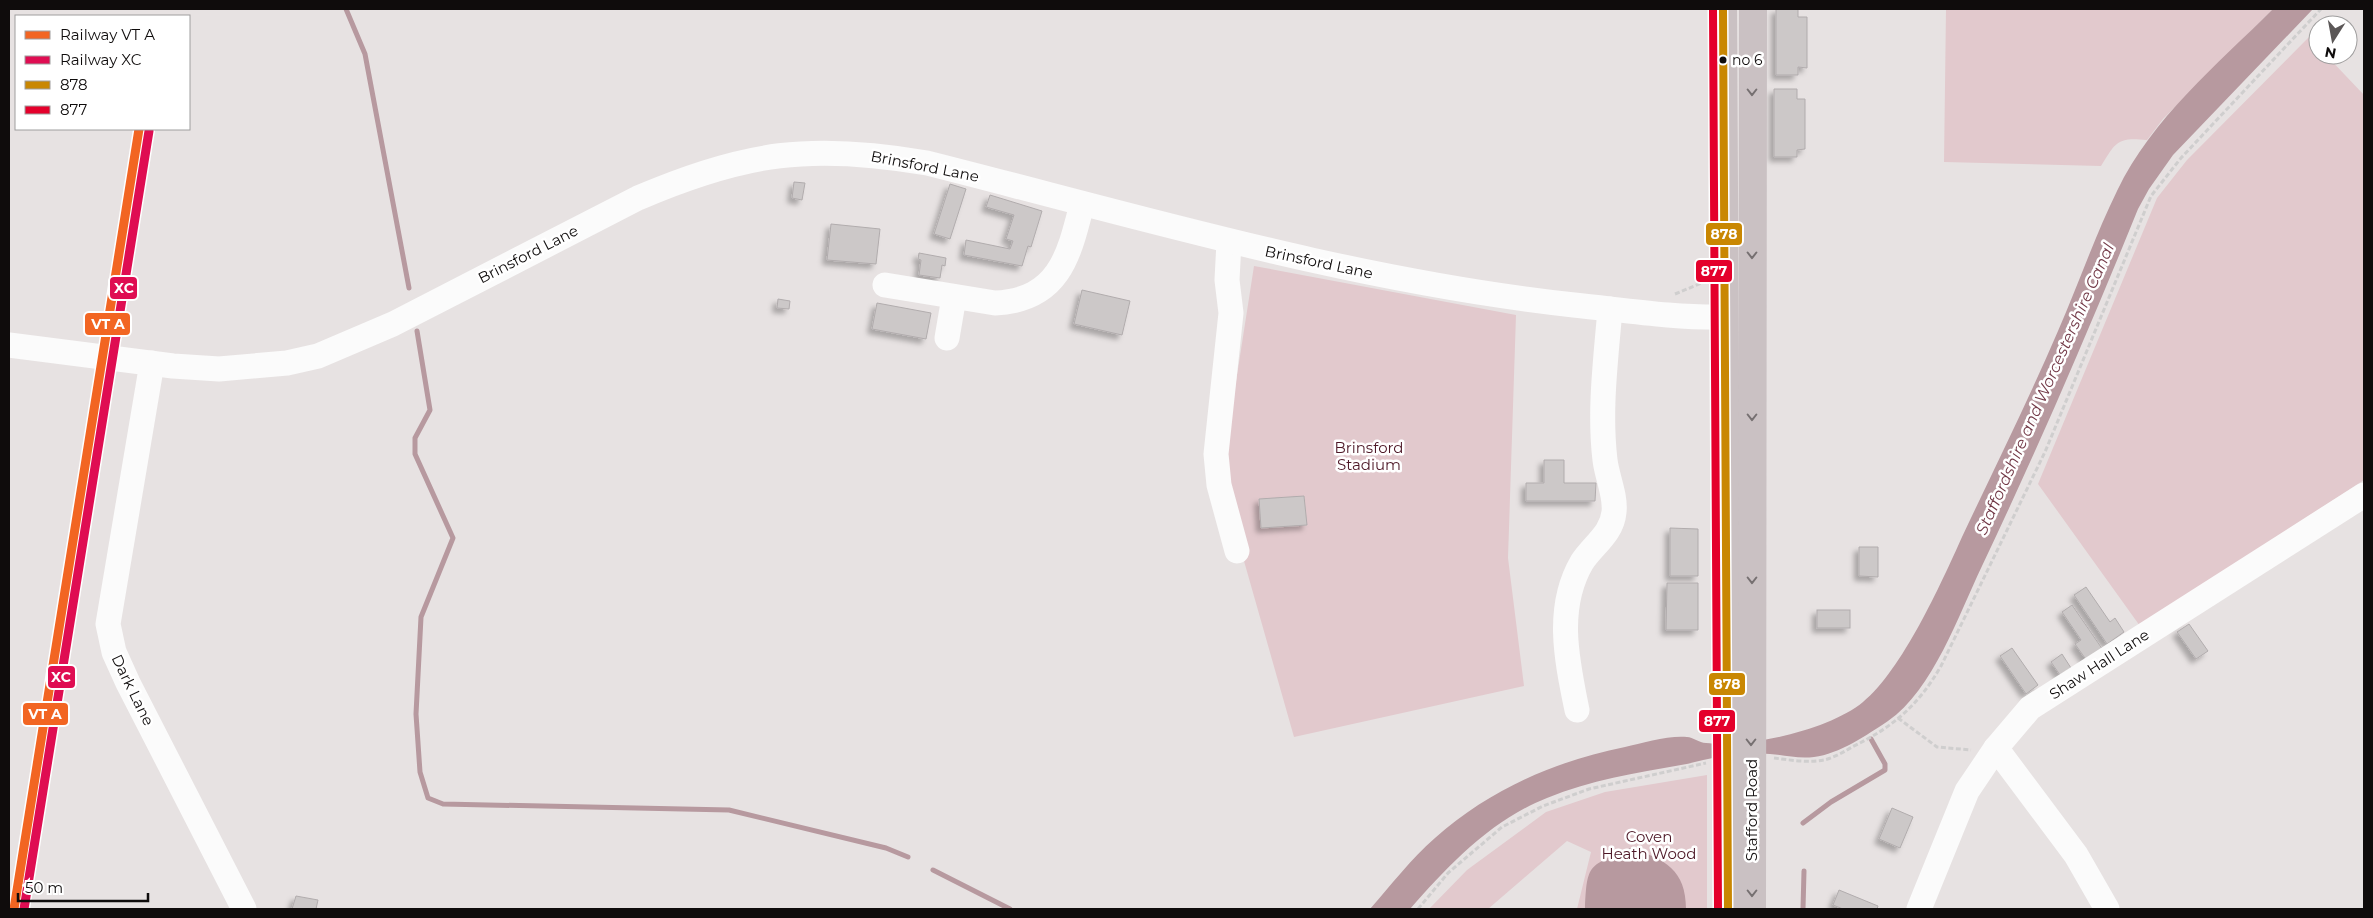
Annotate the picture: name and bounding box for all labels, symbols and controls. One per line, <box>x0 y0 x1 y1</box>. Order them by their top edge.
legend <box>15 15 190 130</box>
north arrow <box>2308 15 2358 65</box>
text: Railway VT A <box>60 25 155 44</box>
text: N <box>2323 43 2338 63</box>
text: Railway XC <box>60 50 142 69</box>
place label: no 6 <box>1732 51 1763 69</box>
marker: no 6 <box>1718 55 1728 65</box>
text: 878 <box>60 75 88 94</box>
one-way arrow <box>1747 89 1757 97</box>
text: 877 <box>60 100 87 119</box>
street label: Brinsford Lane <box>869 146 981 186</box>
street label: Brinsford Lane <box>475 221 581 287</box>
line badge: 878 <box>1705 222 1743 246</box>
text: 878 <box>1711 225 1737 243</box>
water label: Staffordshire and Worcestershire Canal <box>1972 240 2118 538</box>
street label: Brinsford Lane <box>1263 241 1375 283</box>
one-way arrow <box>1747 252 1757 259</box>
line badge: 877 <box>1695 259 1733 283</box>
text: 877 <box>1701 262 1728 280</box>
line badge: XC <box>109 276 138 300</box>
text: XC <box>114 279 134 297</box>
line badge: VT A <box>84 312 131 336</box>
text: VT A <box>90 315 125 333</box>
one-way arrow <box>1747 414 1758 422</box>
park label: Brinsford Stadium <box>1334 438 1404 474</box>
one-way arrow <box>1747 576 1757 584</box>
street label: Shaw Hall Lane <box>2046 625 2152 703</box>
street label: Dark Lane <box>108 651 158 729</box>
line badge: XC <box>47 665 76 689</box>
text: XC <box>51 668 71 686</box>
line badge: 878 <box>1708 672 1746 696</box>
text: 878 <box>1714 675 1740 693</box>
line badge: VT A <box>22 702 69 726</box>
text: VT A <box>27 705 62 723</box>
line badge: 877 <box>1698 709 1736 733</box>
text: 877 <box>1704 712 1731 730</box>
one-way arrow <box>1746 738 1756 746</box>
street label: Stafford Road <box>1742 759 1761 861</box>
park label: Coven Heath Wood <box>1602 827 1696 863</box>
scale bar <box>18 870 148 902</box>
text: 50 m <box>25 878 63 897</box>
one-way arrow <box>1747 890 1757 897</box>

